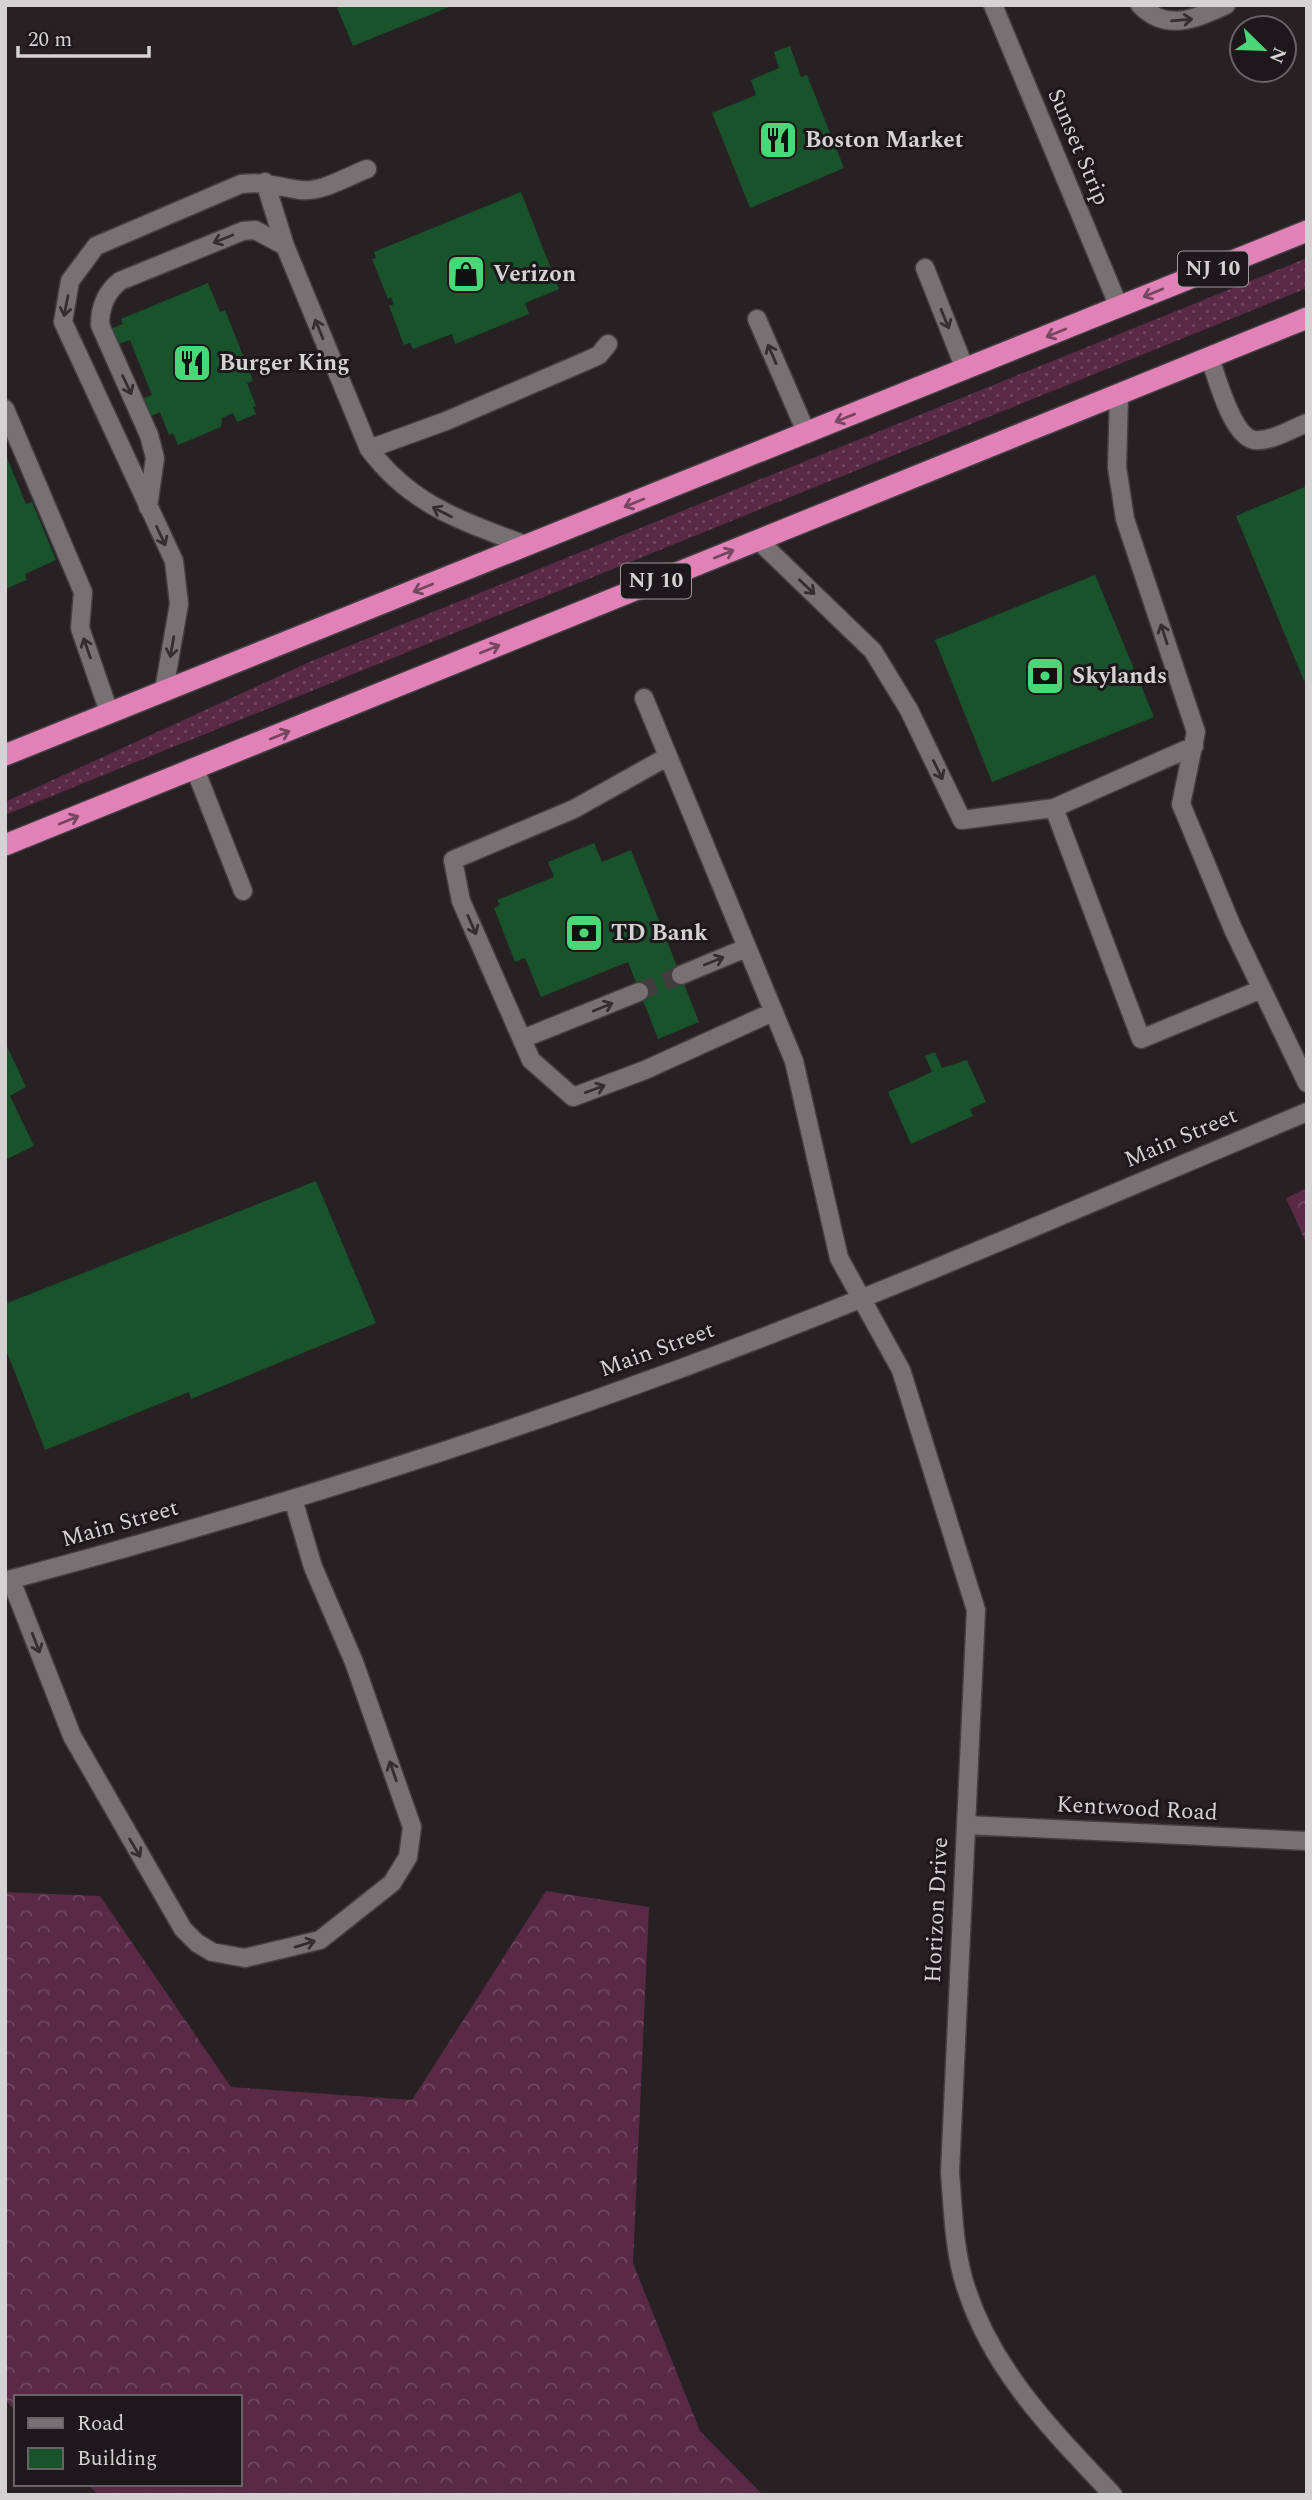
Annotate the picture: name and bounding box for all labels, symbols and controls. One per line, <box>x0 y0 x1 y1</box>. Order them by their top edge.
one-way arrow <box>1170 13 1193 26</box>
scale bar <box>18 14 149 58</box>
north arrow <box>1228 14 1298 84</box>
text: 20 m <box>28 24 72 56</box>
text: N <box>1261 42 1294 68</box>
street label: Sunset Strip <box>1038 83 1118 211</box>
restaurant icon: Boston Market <box>757 119 799 161</box>
place label: Boston Market <box>805 123 964 158</box>
one-way arrow <box>212 233 234 246</box>
road number: NJ 10 <box>1178 252 1248 286</box>
shop icon: Verizon <box>445 253 487 295</box>
place label: Verizon <box>493 257 576 292</box>
one-way arrow <box>1142 288 1164 301</box>
one-way arrow <box>59 294 72 317</box>
one-way arrow <box>939 307 952 329</box>
one-way arrow <box>312 319 325 341</box>
one-way arrow <box>1045 327 1067 340</box>
restaurant icon: Burger King <box>171 342 213 384</box>
one-way arrow <box>765 344 778 365</box>
place label: Burger King <box>219 346 350 381</box>
one-way arrow <box>121 374 134 395</box>
one-way arrow <box>835 413 856 426</box>
one-way arrow <box>624 498 645 511</box>
one-way arrow <box>432 504 453 518</box>
one-way arrow <box>155 525 169 546</box>
one-way arrow <box>712 546 734 559</box>
road number: NJ 10 <box>621 564 691 598</box>
one-way arrow <box>798 579 815 596</box>
one-way arrow <box>412 582 434 595</box>
one-way arrow <box>1156 624 1169 646</box>
one-way arrow <box>165 635 178 658</box>
one-way arrow <box>80 637 92 659</box>
one-way arrow <box>479 641 500 654</box>
bank icon: Skylands <box>1024 655 1066 697</box>
place label: Skylands <box>1072 659 1167 694</box>
one-way arrow <box>268 727 290 740</box>
one-way arrow <box>932 759 945 780</box>
one-way arrow <box>57 812 79 825</box>
bank icon: TD Bank <box>563 912 605 954</box>
one-way arrow <box>466 914 479 935</box>
place label: TD Bank <box>611 916 708 951</box>
one-way arrow <box>702 954 724 967</box>
one-way arrow <box>592 999 614 1012</box>
one-way arrow <box>584 1082 605 1094</box>
street label: Main Street <box>1119 1098 1243 1178</box>
street label: Main Street <box>595 1313 719 1387</box>
street label: Main Street <box>58 1491 182 1557</box>
one-way arrow <box>30 1632 43 1654</box>
one-way arrow <box>386 1760 398 1782</box>
street label: Kentwood Road <box>1055 1787 1219 1831</box>
street label: Horizon Drive <box>916 1836 958 1984</box>
one-way arrow <box>128 1837 142 1857</box>
one-way arrow <box>294 1937 316 1949</box>
legend <box>14 2395 242 2486</box>
text: Road <box>77 2408 124 2440</box>
text: Building <box>77 2443 157 2475</box>

